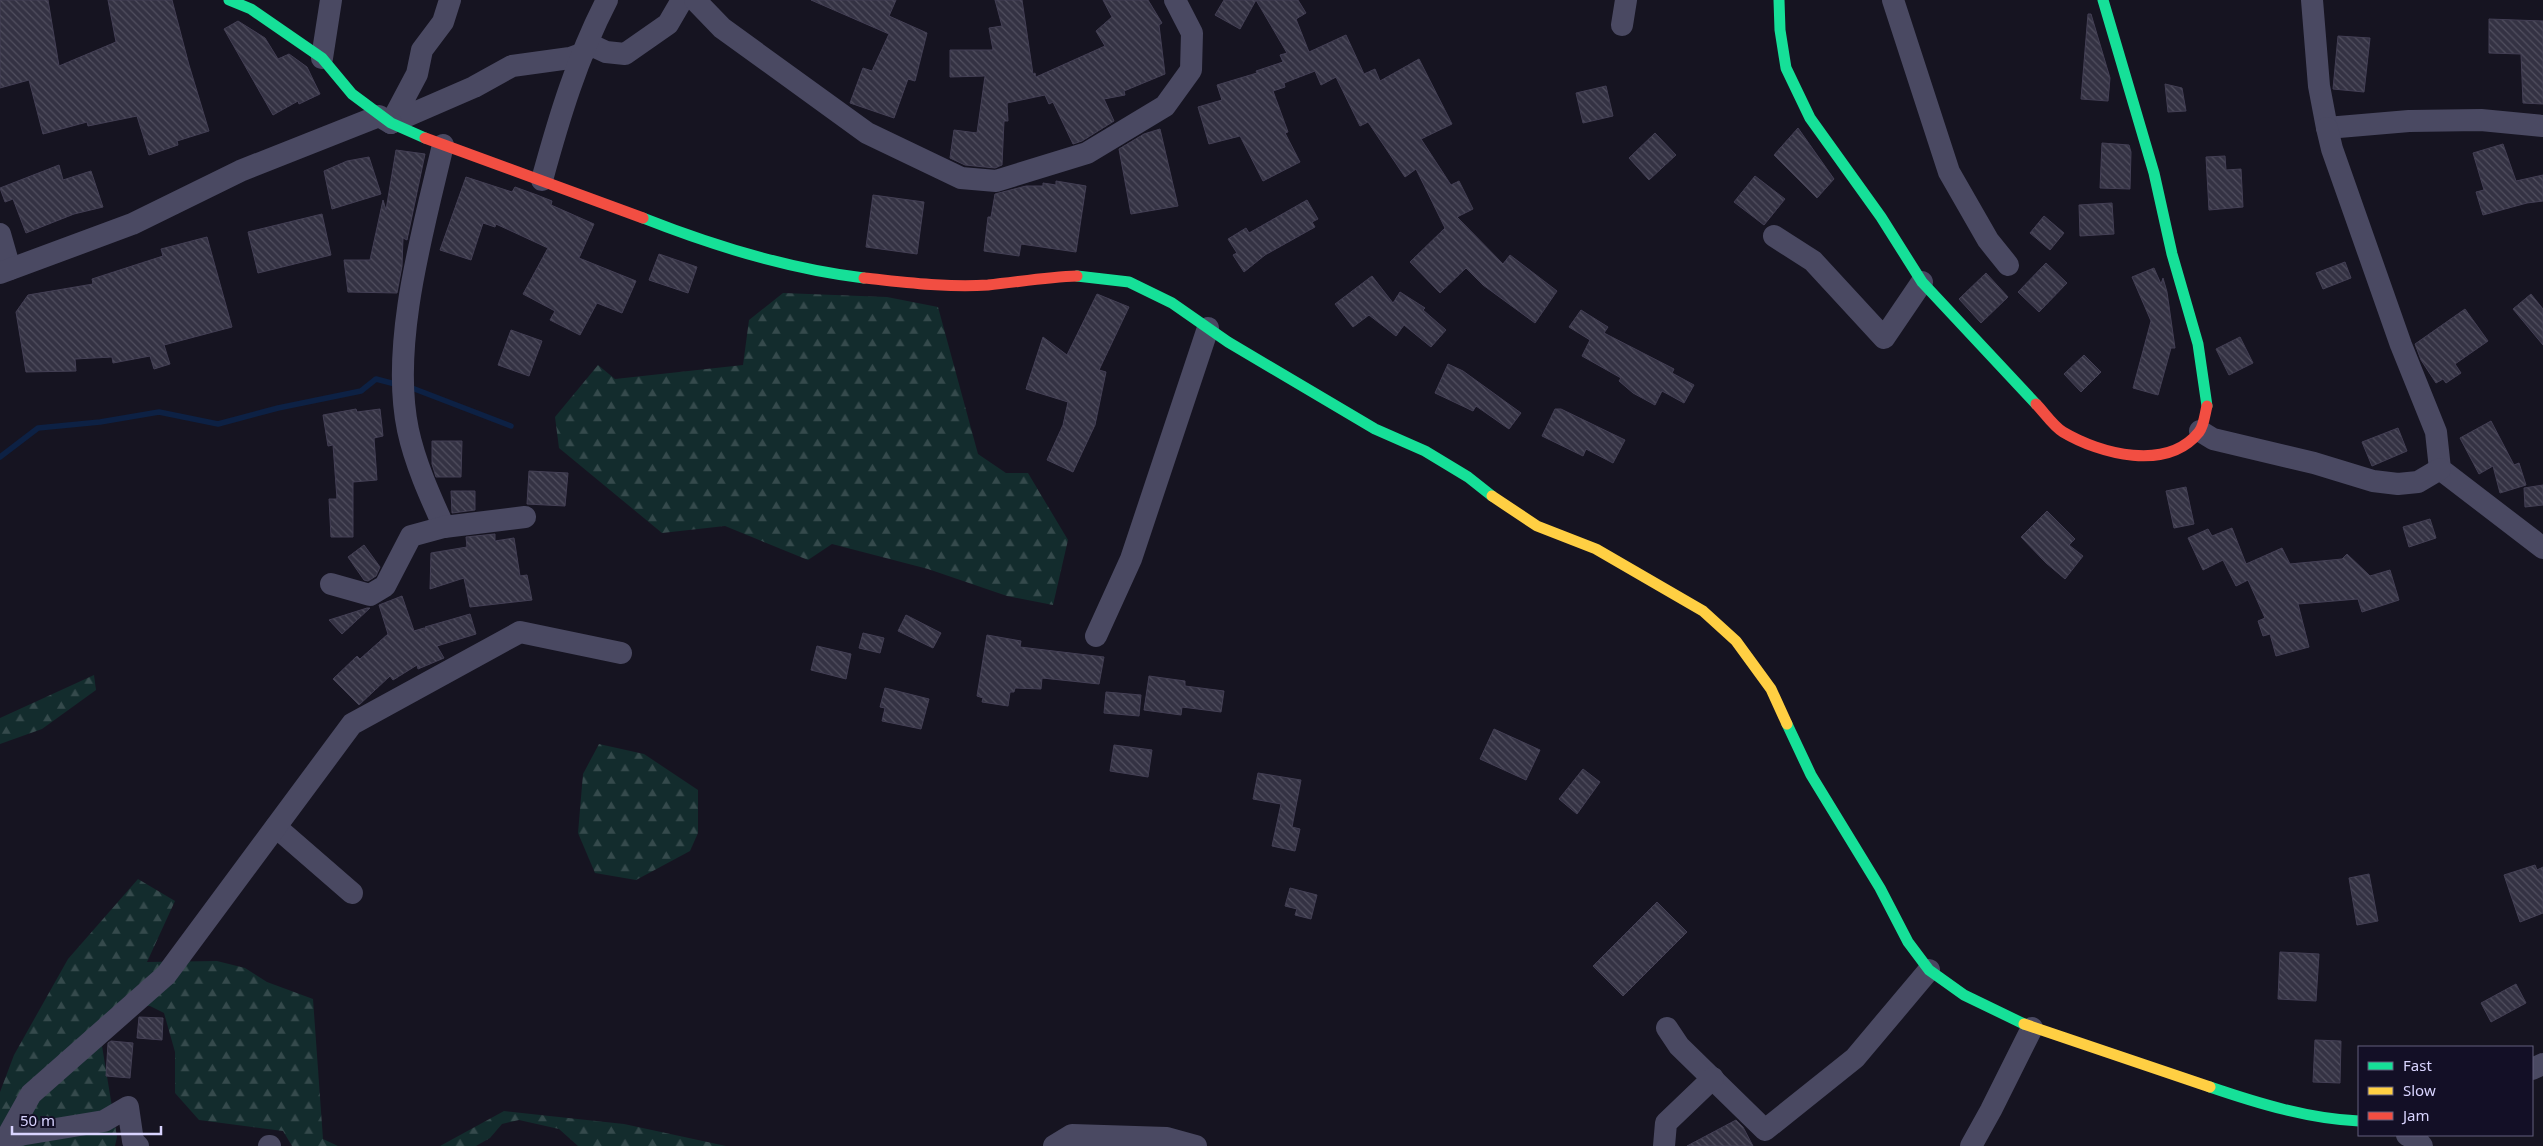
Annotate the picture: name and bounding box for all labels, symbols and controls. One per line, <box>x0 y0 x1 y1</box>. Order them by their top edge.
legend <box>2358 1046 2533 1136</box>
text: Fast <box>2403 1055 2432 1075</box>
text: Slow <box>2403 1080 2436 1100</box>
scale bar <box>12 1104 161 1136</box>
text: Jam <box>2401 1105 2430 1125</box>
text: 50 m <box>20 1110 55 1130</box>

